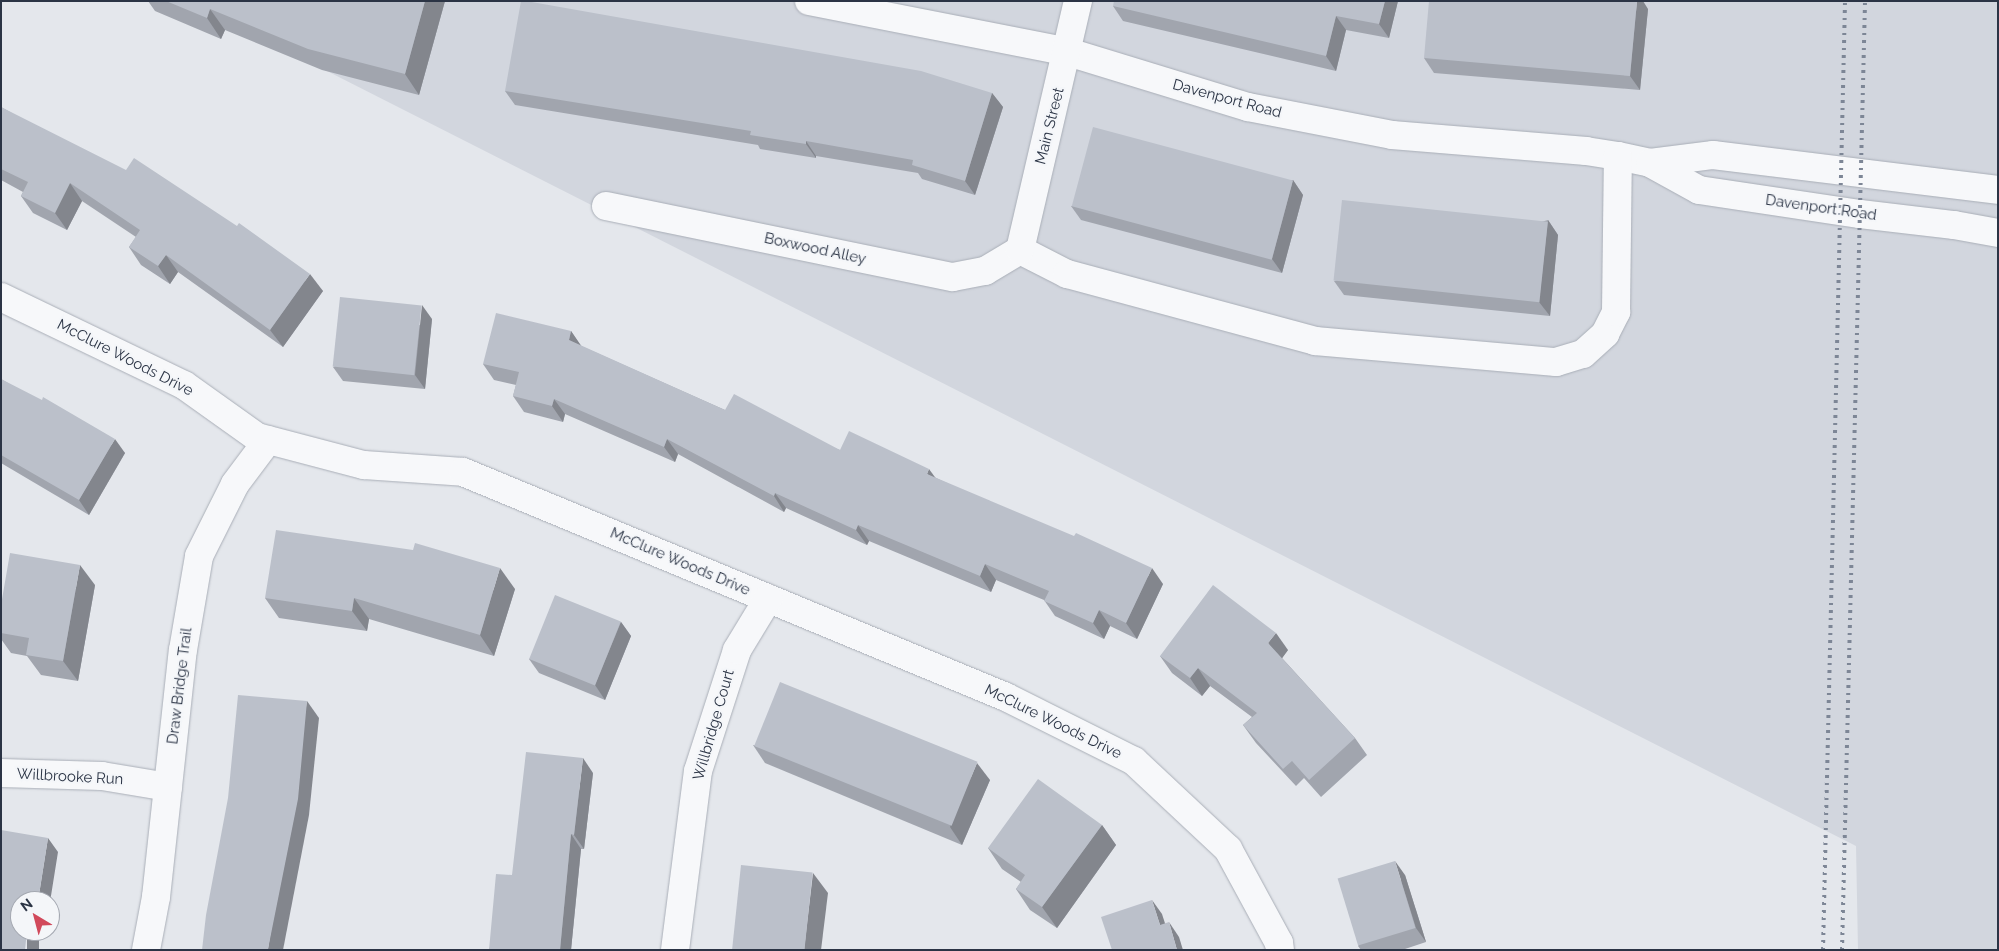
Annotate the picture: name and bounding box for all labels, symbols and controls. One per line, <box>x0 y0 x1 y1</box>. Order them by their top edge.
street label: Davenport Road <box>1171 76 1283 122</box>
street label: Main Street <box>1032 86 1068 166</box>
street label: Davenport Road <box>1764 191 1878 225</box>
street label: Boxwood Alley <box>762 229 868 269</box>
street label: McClure Woods Drive <box>54 316 196 400</box>
street label: McClure Woods Drive <box>607 524 753 600</box>
street label: Draw Bridge Trail <box>164 626 196 746</box>
street label: Willbridge Court <box>690 667 738 783</box>
street label: McClure Woods Drive <box>981 681 1125 763</box>
street label: Willbrooke Run <box>16 765 124 789</box>
north arrow <box>10 891 60 941</box>
text: N <box>17 895 36 914</box>

